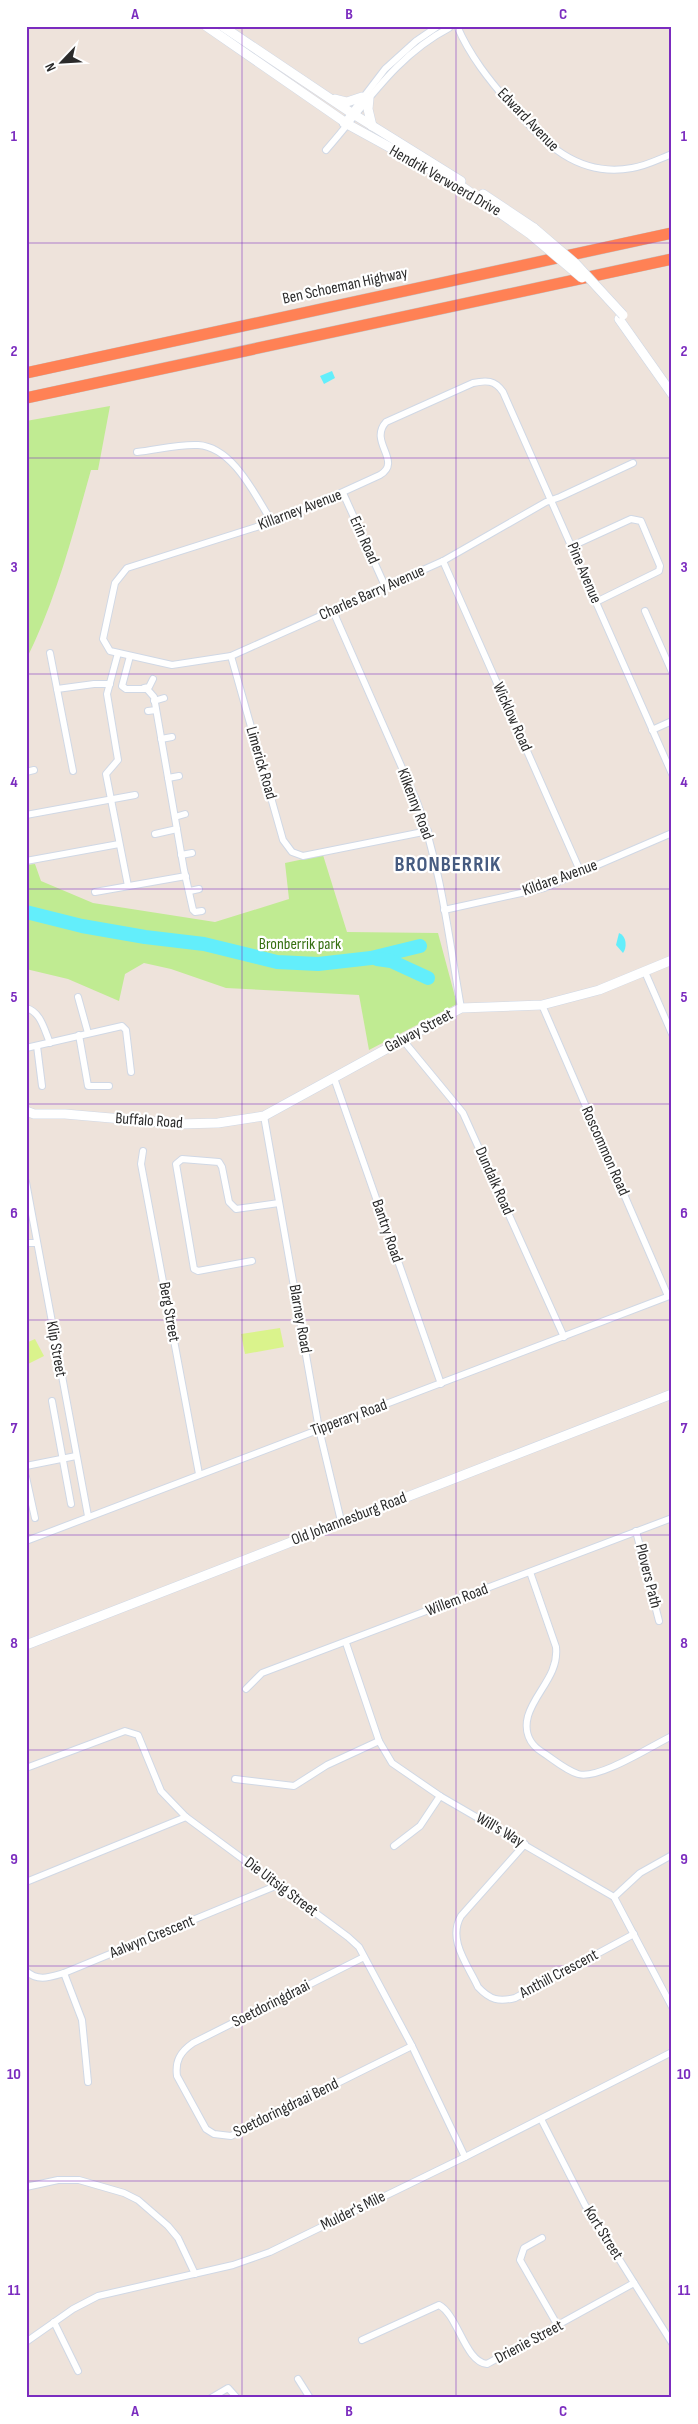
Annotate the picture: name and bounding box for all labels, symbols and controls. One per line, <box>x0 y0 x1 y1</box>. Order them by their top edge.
text: A <box>130 5 139 24</box>
text: B <box>345 5 353 24</box>
text: C <box>559 5 567 24</box>
north arrow <box>38 38 88 88</box>
text: N <box>41 60 60 74</box>
street label: Edward Avenue <box>493 84 563 156</box>
text: 1 <box>11 127 18 146</box>
text: 1 <box>681 127 688 146</box>
street label: Hendrik Verwoerd Drive <box>386 141 504 221</box>
street label: Ben Schoeman Highway <box>281 263 409 309</box>
text: 2 <box>10 342 18 361</box>
text: 2 <box>680 342 688 361</box>
street label: Killarney Avenue <box>256 485 344 535</box>
street label: Erin Road <box>345 513 383 567</box>
street label: Pine Avenue <box>563 540 605 606</box>
text: 3 <box>10 558 18 577</box>
text: 3 <box>680 558 688 577</box>
street label: Charles Barry Avenue <box>316 561 428 625</box>
street label: Wicklow Road <box>488 679 536 755</box>
street label: Limerick Road <box>242 724 280 802</box>
street label: Kilkenny Road <box>393 766 437 842</box>
text: 4 <box>10 773 18 792</box>
text: 4 <box>680 773 688 792</box>
district label: BRONBERRIK <box>395 852 501 877</box>
street label: Kildare Avenue <box>520 856 600 900</box>
park label: Bronberrik park <box>259 935 341 954</box>
text: 5 <box>10 988 18 1007</box>
text: 5 <box>680 988 688 1007</box>
street label: Galway Street <box>382 1005 456 1057</box>
street label: Roscommon Road <box>577 1103 633 1199</box>
street label: Buffalo Road <box>115 1109 183 1133</box>
street label: Dundalk Road <box>471 1144 517 1218</box>
street label: Bantry Road <box>367 1197 407 1265</box>
text: 6 <box>10 1204 18 1223</box>
text: 6 <box>680 1204 688 1223</box>
street label: Berg Street <box>154 1281 184 1344</box>
street label: Blarney Road <box>285 1283 315 1355</box>
street label: Klip Street <box>42 1320 70 1379</box>
street label: Tipperary Road <box>308 1395 390 1441</box>
text: 7 <box>11 1419 18 1438</box>
text: 7 <box>681 1419 688 1438</box>
street label: Old Johannesburg Road <box>289 1488 409 1550</box>
street label: Plovers Path <box>631 1542 665 1610</box>
street label: Willem Road <box>423 1579 491 1621</box>
text: 8 <box>10 1634 18 1653</box>
text: 8 <box>680 1634 688 1653</box>
street label: Will's Way <box>473 1809 527 1851</box>
text: 9 <box>10 1850 18 1869</box>
text: 9 <box>680 1850 688 1869</box>
street label: Die Uitsig Street <box>241 1853 322 1921</box>
street label: Aalwyn Crescent <box>106 1911 197 1963</box>
street label: Anthill Crescent <box>516 1945 602 2003</box>
street label: Soetdoringdraai <box>229 1976 313 2032</box>
text: 10 <box>7 2065 21 2084</box>
text: 10 <box>677 2065 691 2084</box>
street label: Soetdoringdraai Bend <box>230 2074 342 2142</box>
street label: Mulder's Mile <box>318 2187 388 2235</box>
street label: Kort Street <box>579 2203 627 2263</box>
text: 11 <box>8 2281 21 2300</box>
text: 11 <box>678 2281 691 2300</box>
street label: Drienie Street <box>492 2316 566 2368</box>
text: A <box>130 2402 139 2421</box>
text: B <box>345 2402 353 2421</box>
text: C <box>559 2402 567 2421</box>

